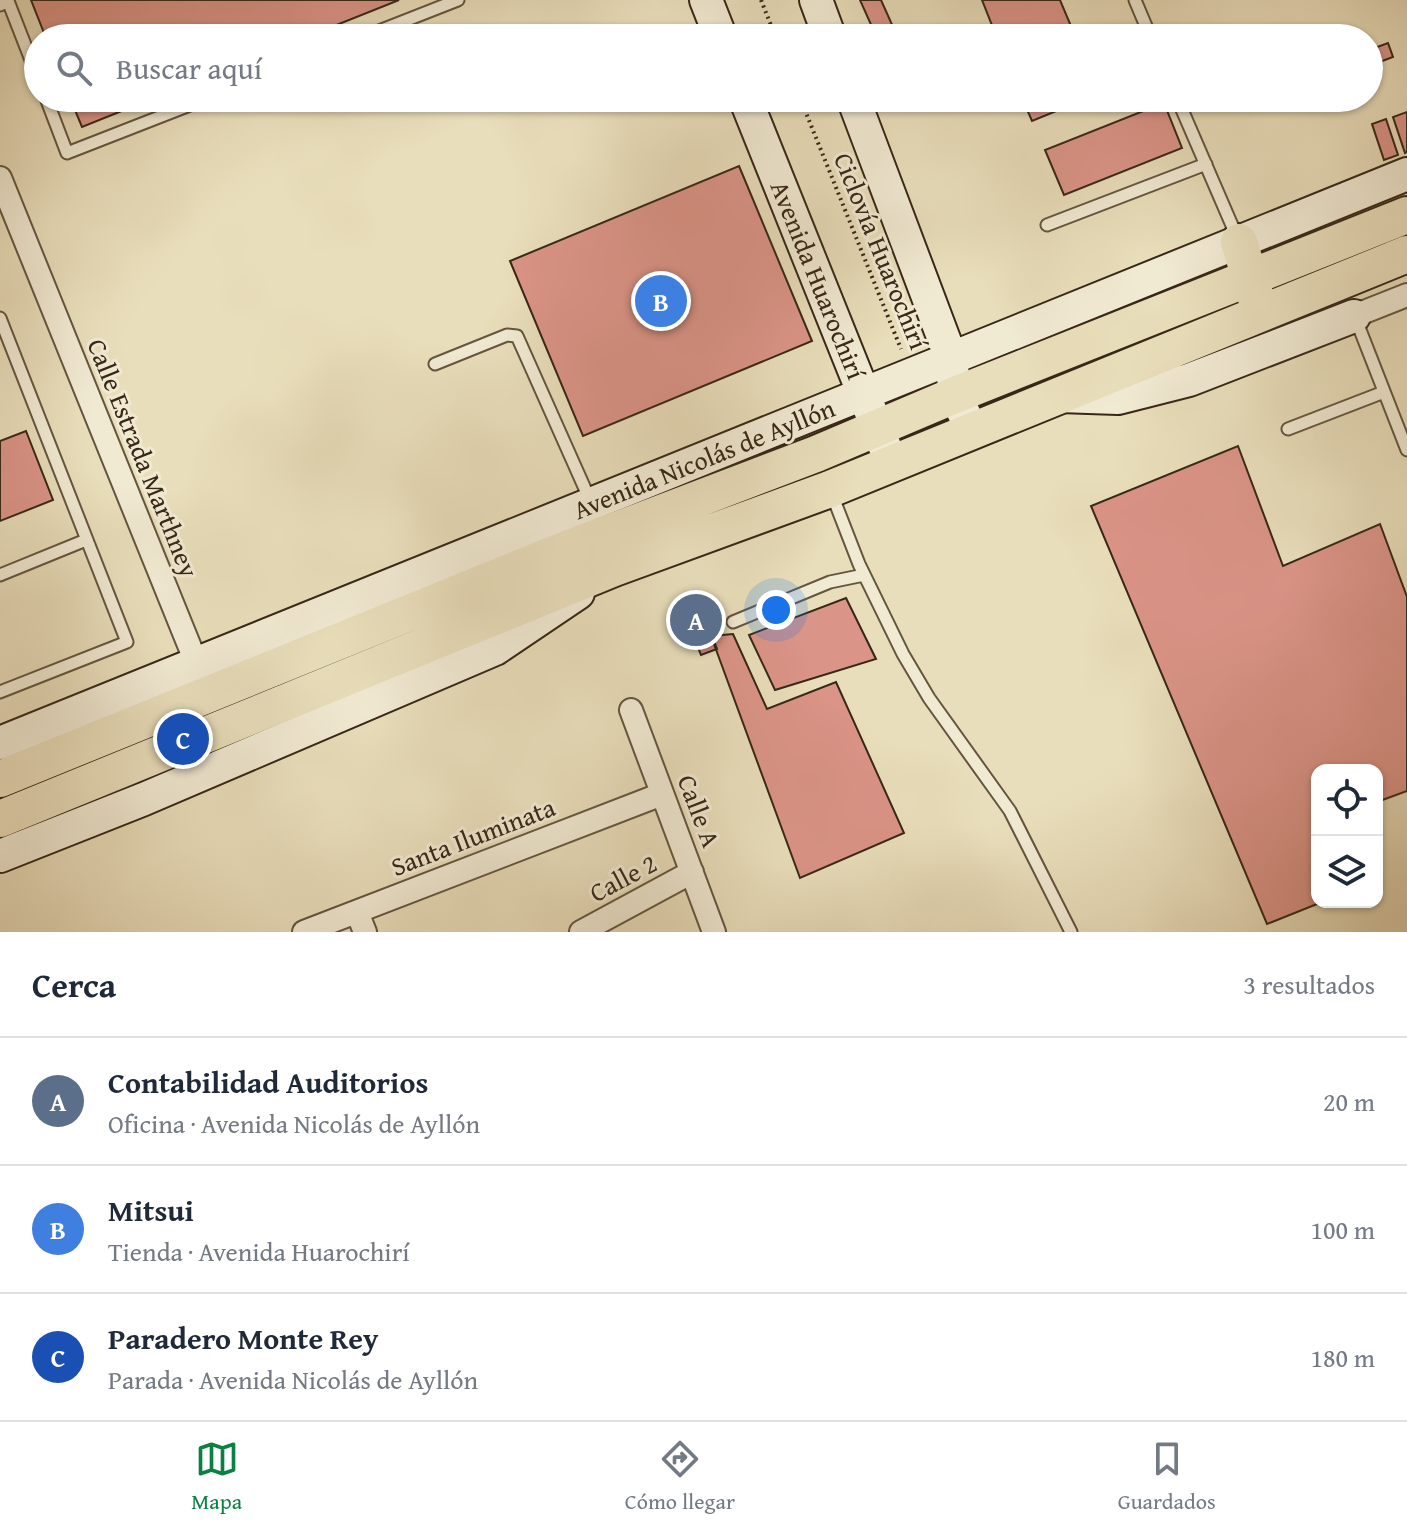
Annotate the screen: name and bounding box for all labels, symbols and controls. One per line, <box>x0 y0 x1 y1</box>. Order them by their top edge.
search box <box>24 24 1383 112</box>
icon: search <box>52 46 96 90</box>
text: Buscar aquí <box>116 46 262 90</box>
street label: Ciclovía Huarochirí <box>824 147 939 356</box>
street label: Avenida Huarochirí <box>761 175 876 386</box>
pin: B <box>635 271 687 331</box>
street label: Calle Estrada Marthney <box>78 333 209 583</box>
street label: Avenida Nicolás de Ayllón <box>567 388 841 529</box>
pin: A <box>670 590 722 650</box>
your location <box>756 590 796 630</box>
pin: C <box>157 709 209 769</box>
map controls <box>1311 764 1383 908</box>
button: locate <box>1311 764 1383 836</box>
street label: Calle A <box>668 769 731 853</box>
street label: Santa Iluminata <box>385 787 561 886</box>
button: layers <box>1311 836 1383 908</box>
street label: Calle 2 <box>582 844 663 912</box>
text: Cerca <box>32 960 116 1009</box>
text: 3 resultados <box>1244 965 1375 1004</box>
text: Contabilidad Auditorios <box>108 1060 428 1104</box>
text: A <box>50 1082 66 1121</box>
text: 20 m <box>1323 1082 1375 1121</box>
text: Oficina · Avenida Nicolás de Ayllón <box>108 1104 480 1143</box>
text: Mitsui <box>108 1188 194 1232</box>
text: B <box>50 1210 66 1249</box>
text: 100 m <box>1310 1210 1375 1249</box>
text: Tienda · Avenida Huarochirí <box>108 1232 410 1271</box>
text: Paradero Monte Rey <box>108 1316 378 1360</box>
text: C <box>51 1338 65 1377</box>
text: 180 m <box>1310 1338 1375 1377</box>
text: Parada · Avenida Nicolás de Ayllón <box>108 1360 478 1399</box>
tab: Mapa <box>191 1437 242 1517</box>
tab: Cómo llegar <box>625 1437 735 1517</box>
tab: Guardados <box>1118 1437 1216 1517</box>

